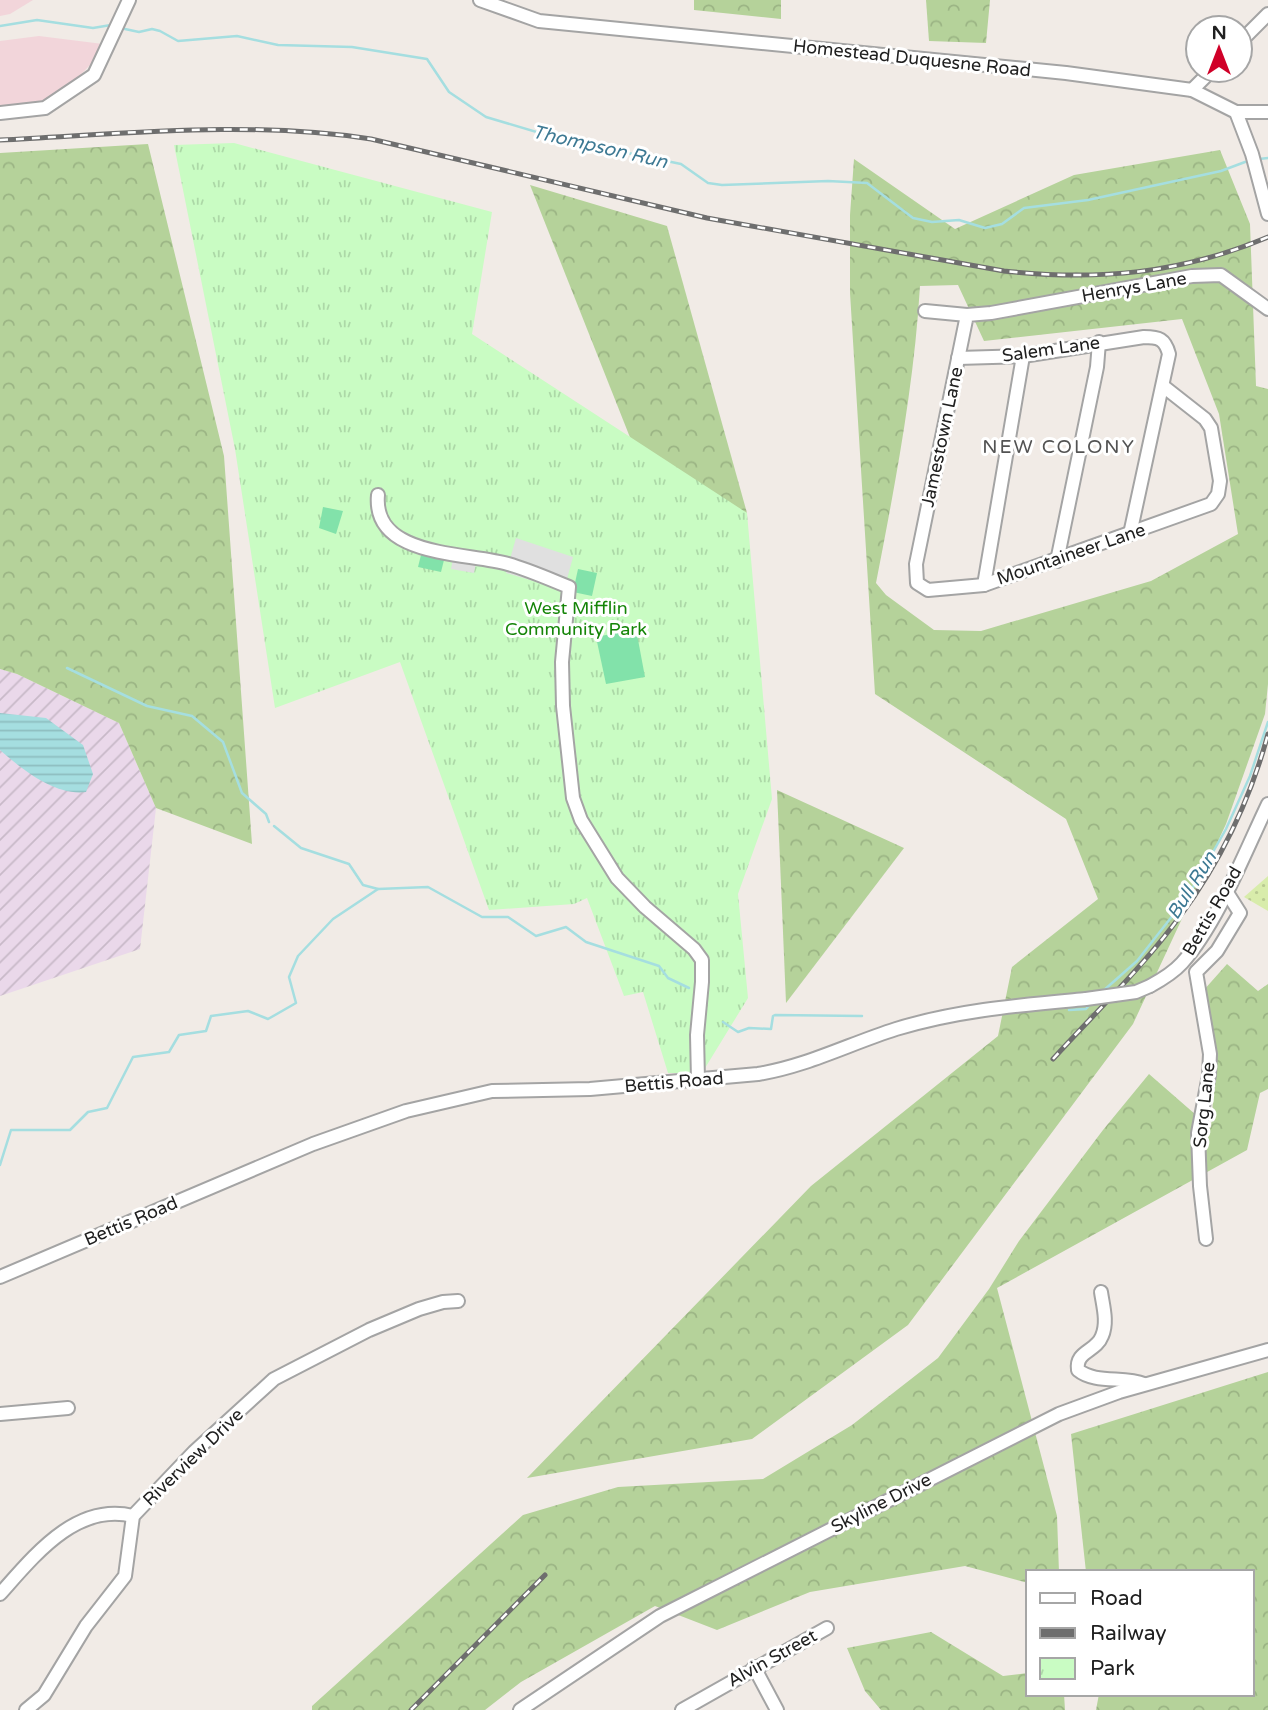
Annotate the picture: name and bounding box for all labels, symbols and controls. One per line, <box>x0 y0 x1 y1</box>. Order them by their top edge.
north arrow <box>1184 14 1254 84</box>
text: N <box>1211 22 1227 44</box>
street label: Homestead Duquesne Road <box>792 35 1032 81</box>
water label: Thompson Run <box>530 121 670 173</box>
street label: Henrys Lane <box>1080 267 1188 307</box>
street label: Salem Lane <box>1001 331 1101 367</box>
street label: Jamestown Lane <box>916 365 968 509</box>
district label: NEW COLONY <box>982 436 1136 458</box>
street label: Mountaineer Lane <box>994 518 1148 590</box>
park label: West Mifflin Community Park <box>505 597 647 640</box>
water label: Bull Run <box>1162 847 1221 923</box>
street label: Bettis Road <box>1178 862 1246 960</box>
street label: Sorg Lane <box>1189 1061 1219 1149</box>
street label: Bettis Road <box>624 1067 724 1097</box>
street label: Bettis Road <box>81 1191 181 1251</box>
street label: Riverview Drive <box>138 1404 248 1510</box>
street label: Skyline Drive <box>827 1468 935 1538</box>
legend <box>1026 1570 1254 1696</box>
text: Road <box>1090 1586 1143 1611</box>
text: Railway <box>1090 1621 1167 1646</box>
street label: Alvin Street <box>723 1624 821 1692</box>
text: Park <box>1090 1656 1135 1681</box>

